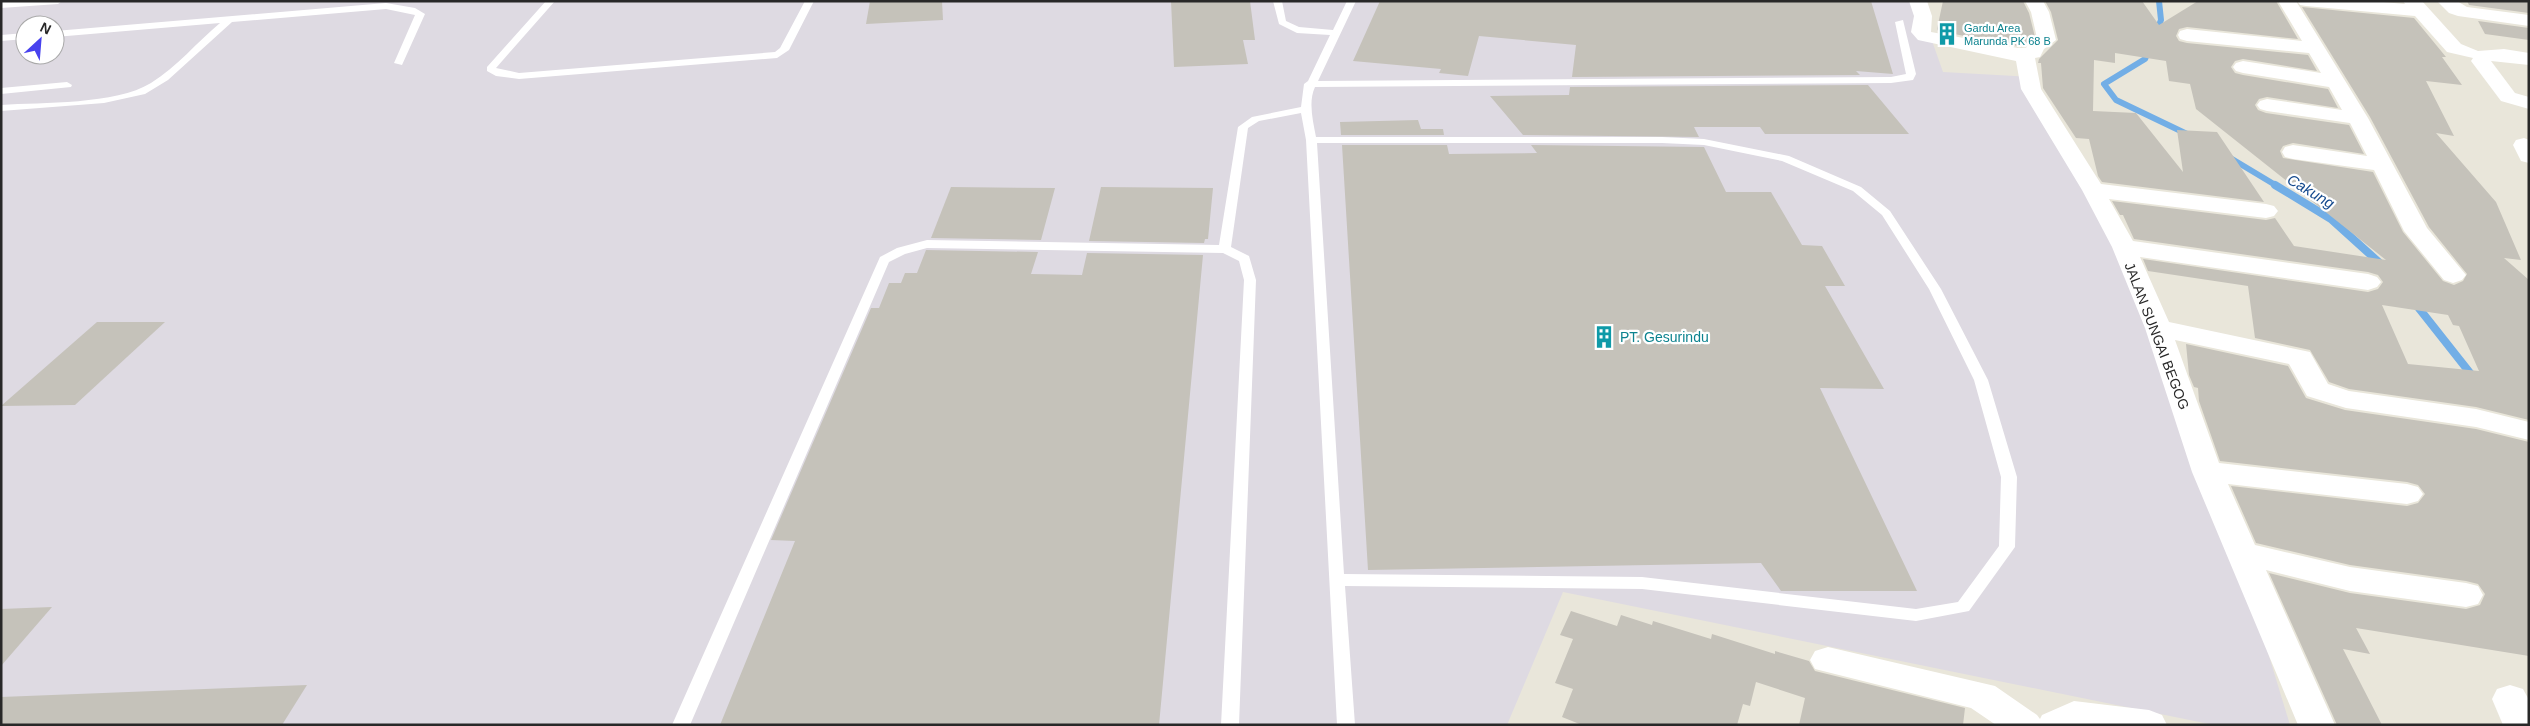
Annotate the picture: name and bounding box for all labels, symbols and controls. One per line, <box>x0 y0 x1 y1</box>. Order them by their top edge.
north arrow <box>15 15 65 65</box>
text: N <box>38 19 54 38</box>
building icon: Gardu Area Marunda PK 68 B <box>1934 21 1960 47</box>
place label: Gardu Area Marunda PK 68 B <box>1964 22 2051 47</box>
water label: Cakung <box>2284 170 2338 212</box>
street label: JALAN SUNGAI BEGOG <box>2122 260 2192 412</box>
building icon: PT. Gesurindu <box>1591 324 1617 350</box>
place label: PT. Gesurindu <box>1620 329 1709 345</box>

